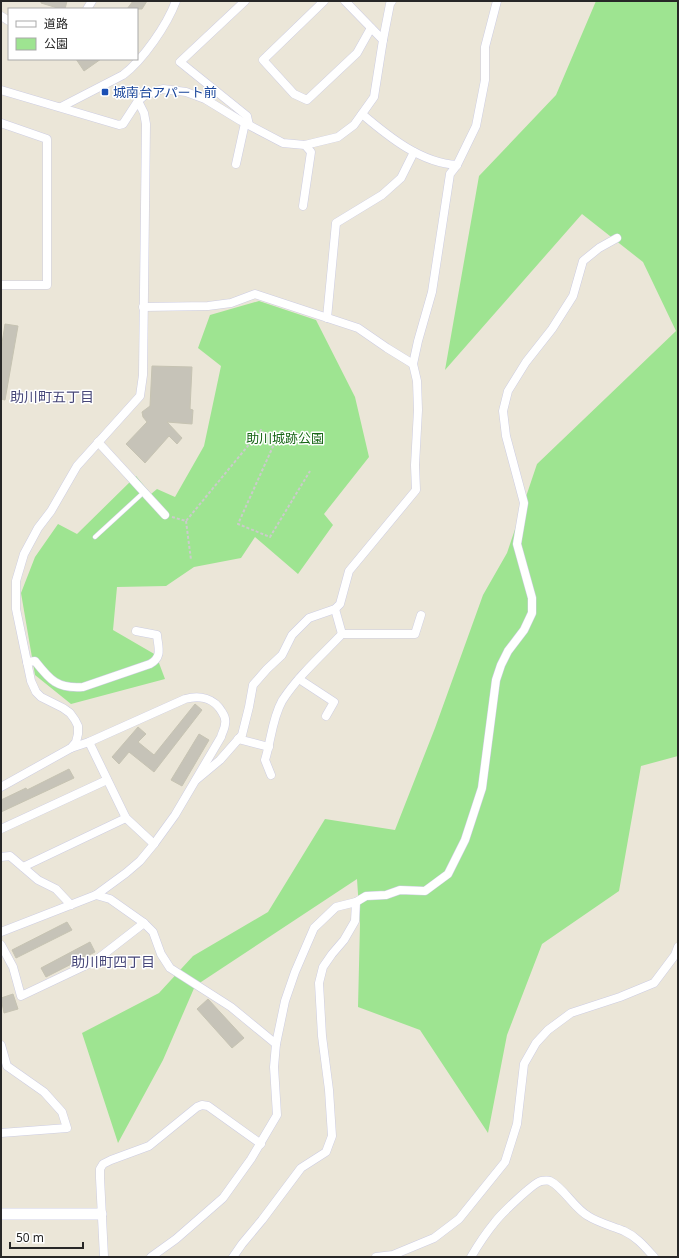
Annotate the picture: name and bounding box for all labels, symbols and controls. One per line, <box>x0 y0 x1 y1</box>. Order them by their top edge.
legend <box>8 8 138 60</box>
text: 道路 <box>44 15 68 32</box>
text: 公園 <box>44 35 68 52</box>
place label: 城南台アパート前 <box>113 83 217 101</box>
marker: 城南台アパート前 <box>100 87 110 97</box>
district label: 助川町五丁目 <box>10 387 94 406</box>
park label: 助川城跡公園 <box>246 429 324 447</box>
district label: 助川町四丁目 <box>71 952 155 971</box>
scale bar <box>10 1224 83 1250</box>
text: 50 m <box>16 1229 44 1246</box>

